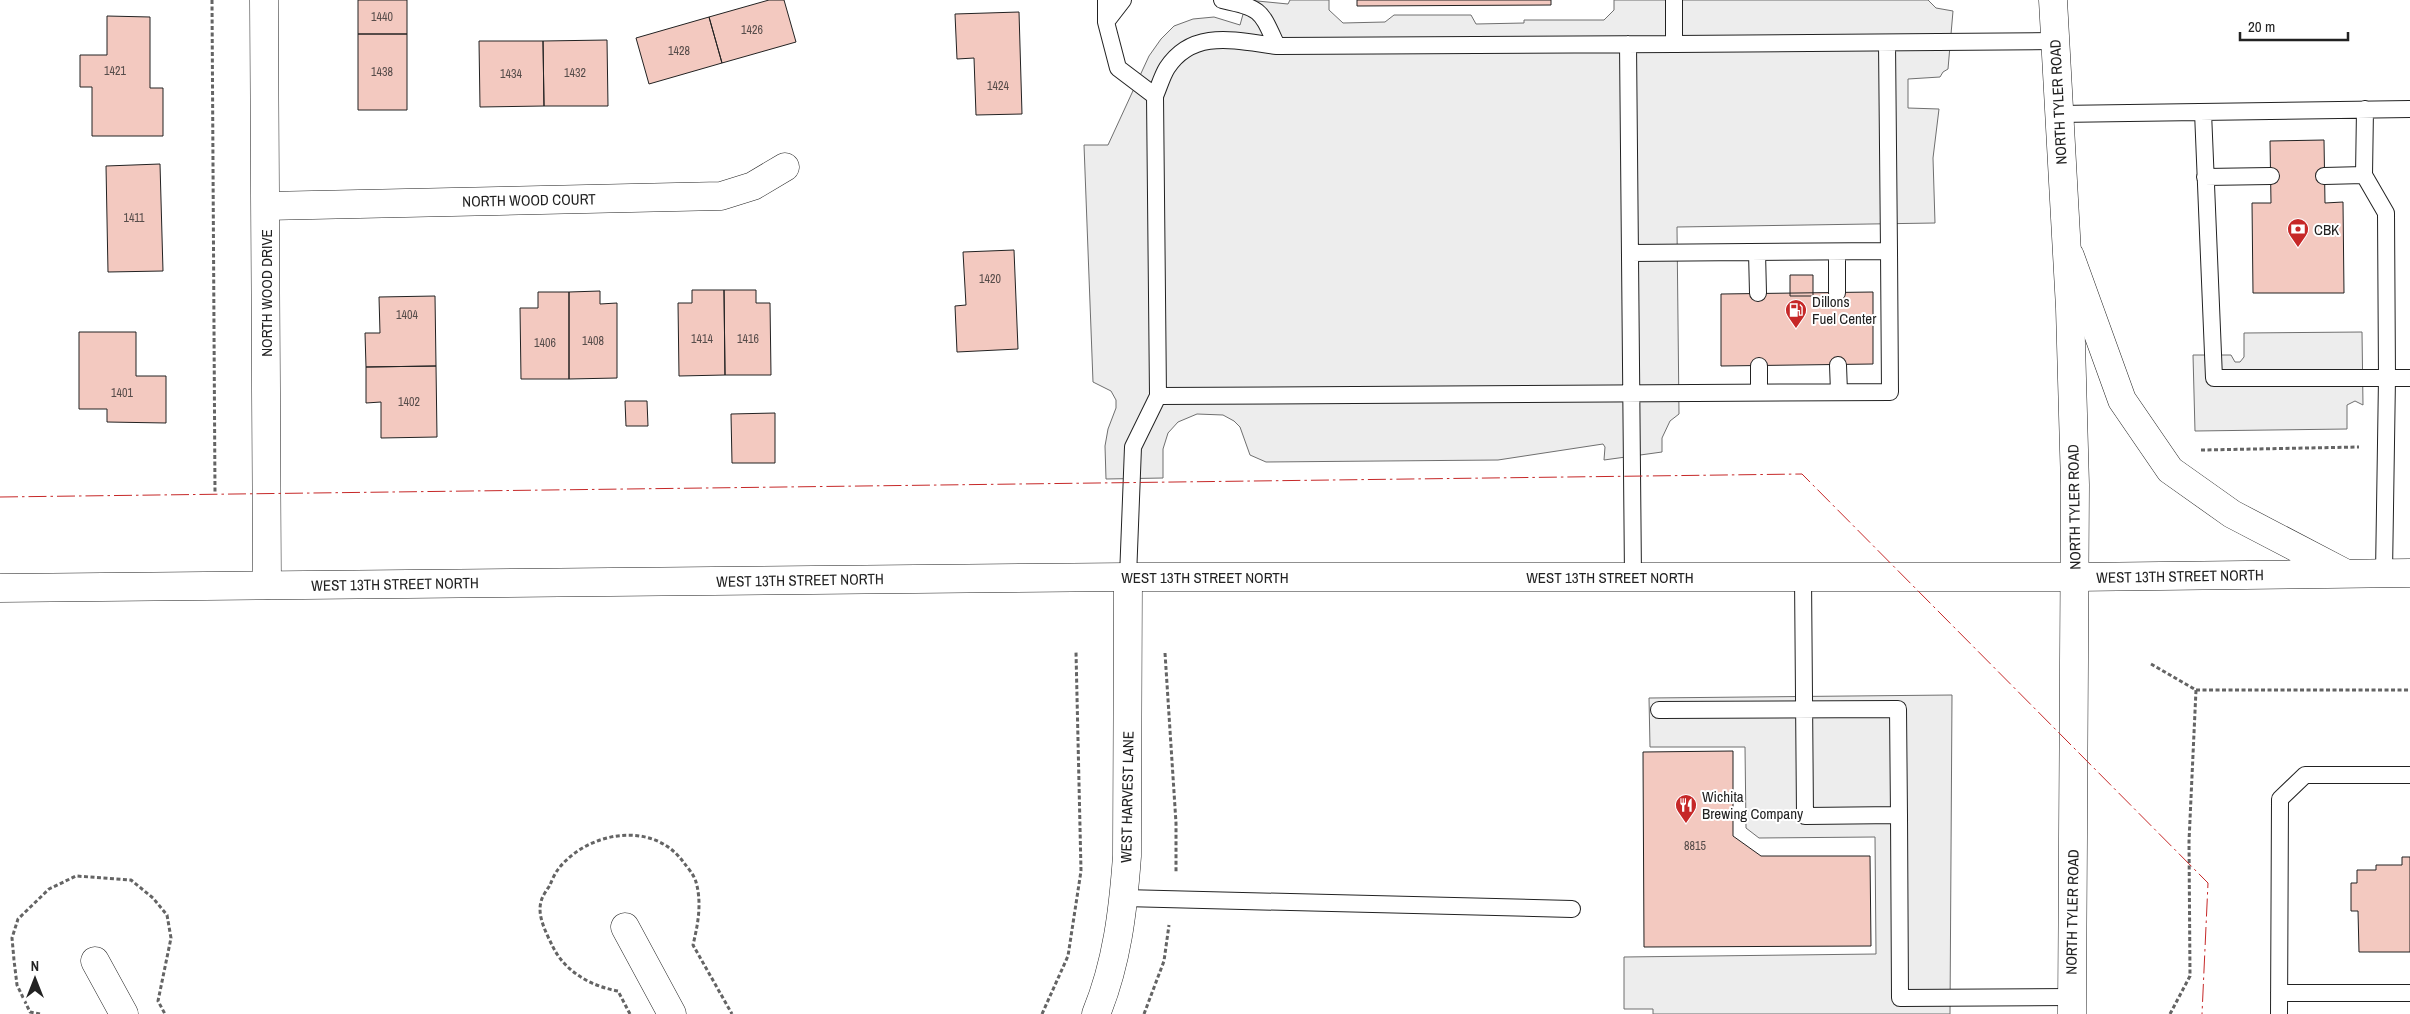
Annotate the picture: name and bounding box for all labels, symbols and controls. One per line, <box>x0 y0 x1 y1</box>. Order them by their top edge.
house number: 1440 <box>371 9 393 25</box>
scale bar <box>2240 10 2348 42</box>
text: 20 m <box>2248 16 2275 37</box>
house number: 1426 <box>741 22 763 38</box>
street label: NORTH TYLER ROAD <box>2044 39 2072 165</box>
house number: 1428 <box>668 43 690 59</box>
house number: 1421 <box>104 63 126 79</box>
house number: 1438 <box>371 64 393 80</box>
house number: 1432 <box>564 65 586 81</box>
house number: 1434 <box>500 66 522 82</box>
house number: 1424 <box>987 78 1009 94</box>
street label: NORTH WOOD COURT <box>462 188 596 212</box>
house number: 1411 <box>123 210 145 226</box>
bank icon: CBK <box>2286 217 2310 248</box>
place label: CBK <box>2314 219 2340 240</box>
street label: NORTH WOOD DRIVE <box>256 229 277 357</box>
house number: 1420 <box>979 271 1001 287</box>
place label: Dillons Fuel Center <box>1812 291 1876 329</box>
fuel station icon: Dillons Fuel Center <box>1784 298 1808 329</box>
house number: 1404 <box>396 307 418 323</box>
house number: 1414 <box>691 331 713 347</box>
house number: 1416 <box>737 331 759 347</box>
house number: 1408 <box>582 333 604 349</box>
house number: 1406 <box>534 335 556 351</box>
house number: 1401 <box>111 385 133 401</box>
house number: 1402 <box>398 394 420 410</box>
street label: NORTH TYLER ROAD <box>2062 444 2086 570</box>
street label: WEST 13TH STREET NORTH <box>2096 564 2264 588</box>
street label: WEST 13TH STREET NORTH <box>1121 567 1289 588</box>
street label: WEST 13TH STREET NORTH <box>1526 567 1694 588</box>
street label: WEST 13TH STREET NORTH <box>716 568 884 592</box>
street label: WEST 13TH STREET NORTH <box>311 572 479 596</box>
street label: WEST HARVEST LANE <box>1115 731 1139 863</box>
place label: Wichita Brewing Company <box>1702 786 1804 824</box>
restaurant icon: Wichita Brewing Company <box>1674 793 1698 824</box>
house number: 8815 <box>1684 838 1706 854</box>
street label: NORTH TYLER ROAD <box>2060 849 2084 975</box>
north arrow <box>10 954 60 1004</box>
text: N <box>31 957 39 975</box>

